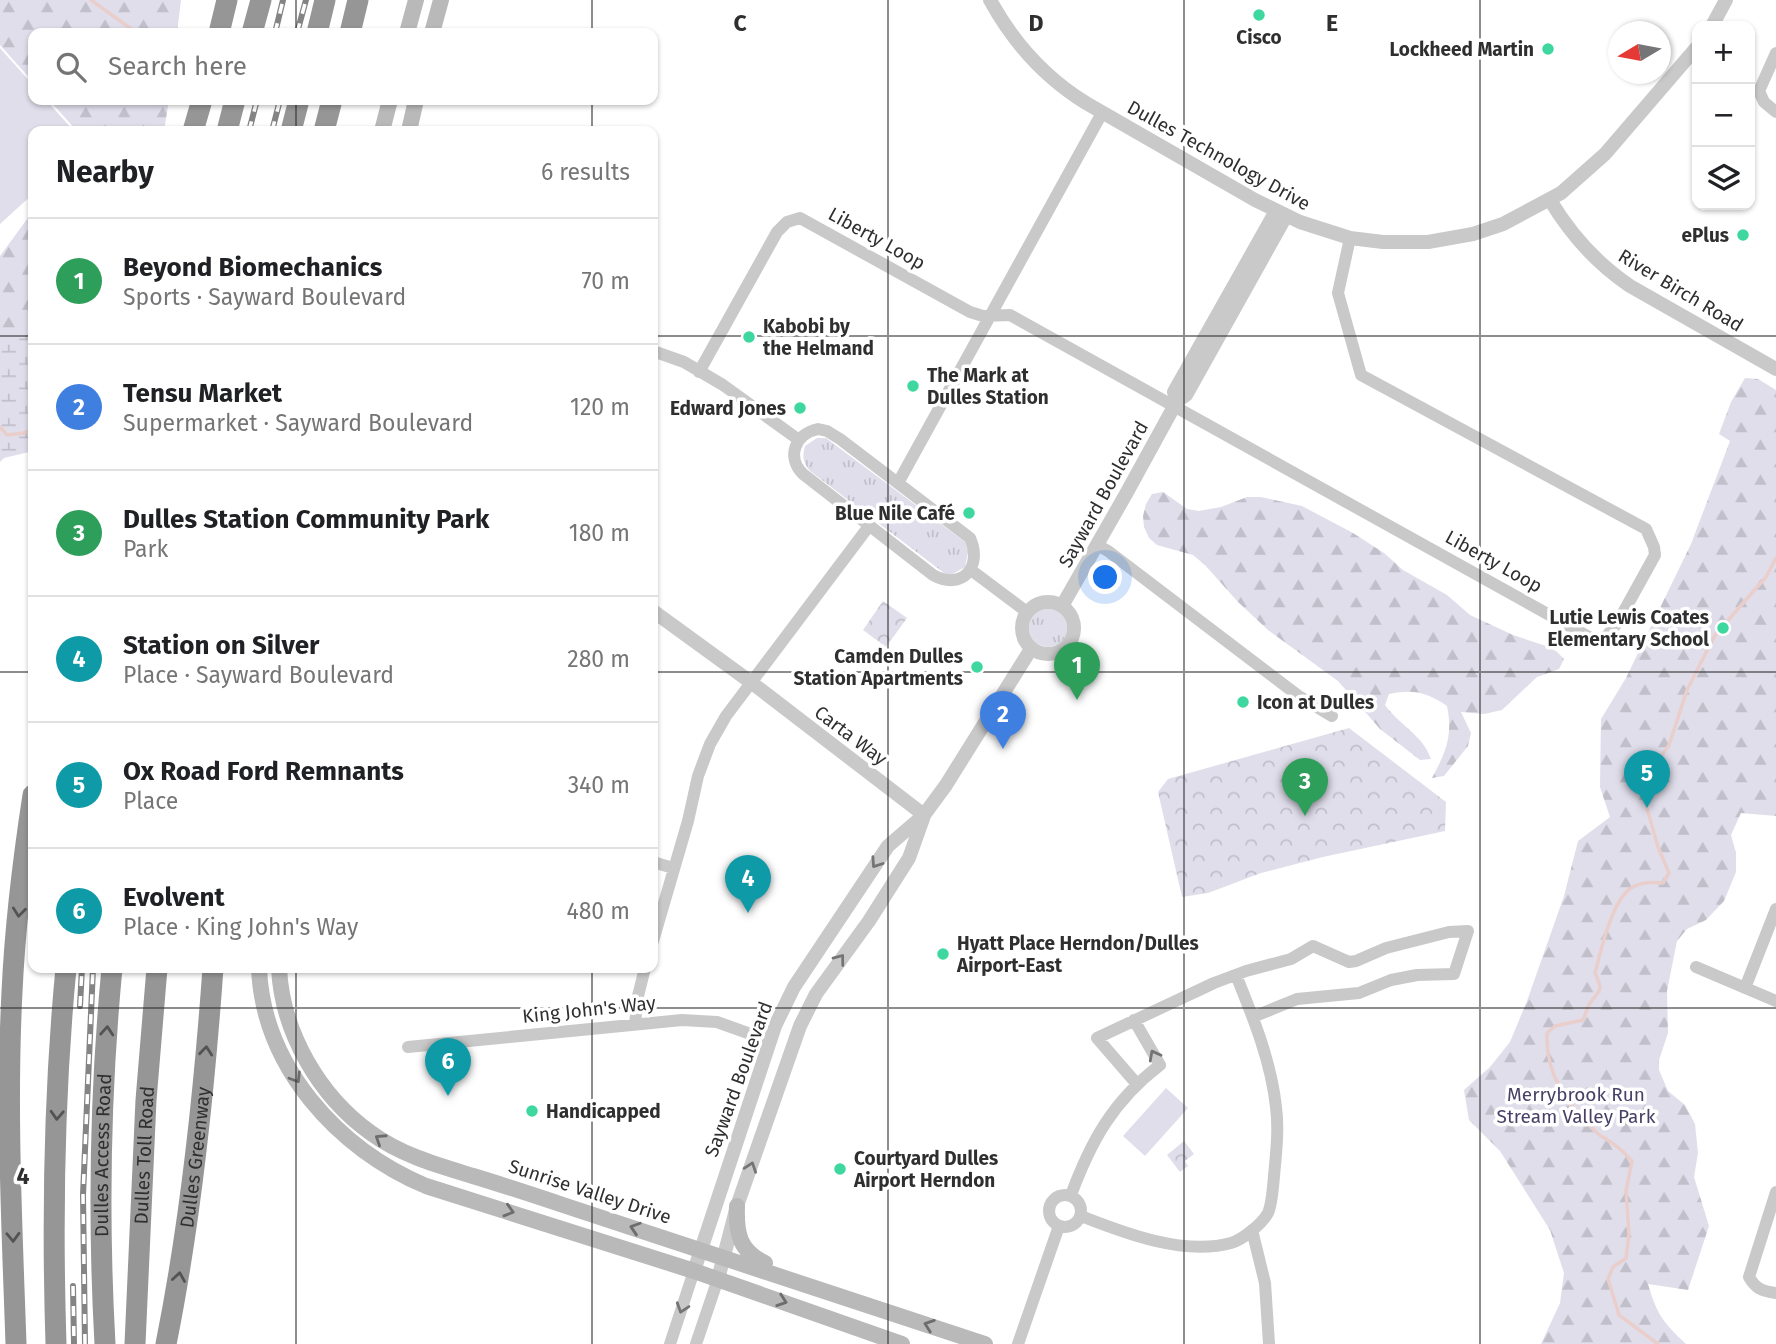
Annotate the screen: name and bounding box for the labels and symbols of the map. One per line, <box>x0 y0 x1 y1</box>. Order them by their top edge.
marker: Cisco <box>1251 7 1267 23</box>
text: C <box>733 9 747 37</box>
text: D <box>1029 9 1044 37</box>
text: E <box>1326 9 1338 37</box>
north arrow <box>1608 21 1671 84</box>
place label: Cisco <box>1236 26 1282 49</box>
place label: Lockheed Martin <box>1390 38 1534 61</box>
marker: Lockheed Martin <box>1540 41 1556 57</box>
street label: Dulles Technology Drive <box>1123 96 1314 215</box>
street label: Liberty Loop <box>824 202 929 275</box>
place label: ePlus <box>1682 224 1729 247</box>
marker: ePlus <box>1735 227 1751 243</box>
street label: River Birch Road <box>1614 244 1747 337</box>
place label: Kabobi by the Helmand <box>763 315 874 360</box>
marker: Kabobi by the Helmand <box>741 329 757 345</box>
place label: The Mark at Dulles Station <box>927 364 1049 409</box>
marker: The Mark at Dulles Station <box>905 378 921 394</box>
place label: Edward Jones <box>670 397 786 420</box>
marker: Edward Jones <box>792 400 808 416</box>
street label: Sayward Boulevard <box>1054 417 1153 571</box>
place label: Blue Nile Café <box>835 502 955 525</box>
marker: Blue Nile Café <box>961 505 977 521</box>
street label: Liberty Loop <box>1441 525 1546 598</box>
your location <box>1088 560 1122 594</box>
place label: Lutie Lewis Coates Elementary School <box>1547 606 1709 651</box>
marker: Lutie Lewis Coates Elementary School <box>1715 620 1731 636</box>
pin: 1 <box>1054 642 1100 700</box>
place label: Camden Dulles Station Apartments <box>794 645 963 690</box>
marker: Camden Dulles Station Apartments <box>969 659 985 675</box>
pin: 2 <box>980 691 1026 749</box>
place label: Icon at Dulles <box>1257 691 1374 714</box>
marker: Icon at Dulles <box>1235 694 1251 710</box>
street label: Carta Way <box>810 701 892 770</box>
pin: 5 <box>1624 750 1670 808</box>
pin: 3 <box>1282 758 1328 816</box>
pin: 4 <box>725 855 771 913</box>
one-way arrow <box>872 855 885 868</box>
one-way arrow <box>11 906 26 917</box>
place label: Hyatt Place Herndon/Dulles Airport-East <box>956 932 1199 977</box>
marker: Hyatt Place Herndon/Dulles Airport-East <box>935 946 951 962</box>
one-way arrow <box>831 954 844 967</box>
street label: King John's Way <box>521 991 658 1028</box>
street label: Sayward Boulevard <box>700 998 777 1160</box>
one-way arrow <box>99 1025 114 1036</box>
pin: 6 <box>425 1038 471 1096</box>
one-way arrow <box>199 1045 214 1057</box>
one-way arrow <box>1148 1050 1162 1063</box>
one-way arrow <box>287 1070 300 1083</box>
street label: Dulles Access Road <box>90 1073 116 1237</box>
park label: Merrybrook Run Stream Valley Park <box>1497 1083 1656 1128</box>
street label: Dulles Toll Road <box>129 1085 159 1225</box>
street label: Dulles Greenway <box>175 1085 215 1229</box>
place label: Handicapped <box>546 1100 661 1123</box>
marker: Handicapped <box>524 1103 540 1119</box>
one-way arrow <box>49 1109 64 1120</box>
one-way arrow <box>375 1135 388 1148</box>
place label: Courtyard Dulles Airport Herndon <box>853 1147 998 1192</box>
street label: Sunrise Valley Drive <box>506 1154 674 1229</box>
marker: Courtyard Dulles Airport Herndon <box>832 1161 848 1177</box>
text: 4 <box>17 1162 30 1190</box>
one-way arrow <box>743 1162 757 1174</box>
one-way arrow <box>503 1203 515 1218</box>
one-way arrow <box>629 1222 642 1236</box>
one-way arrow <box>5 1232 20 1243</box>
one-way arrow <box>171 1271 186 1283</box>
one-way arrow <box>776 1293 788 1307</box>
one-way arrow <box>676 1301 690 1313</box>
one-way arrow <box>923 1319 935 1333</box>

